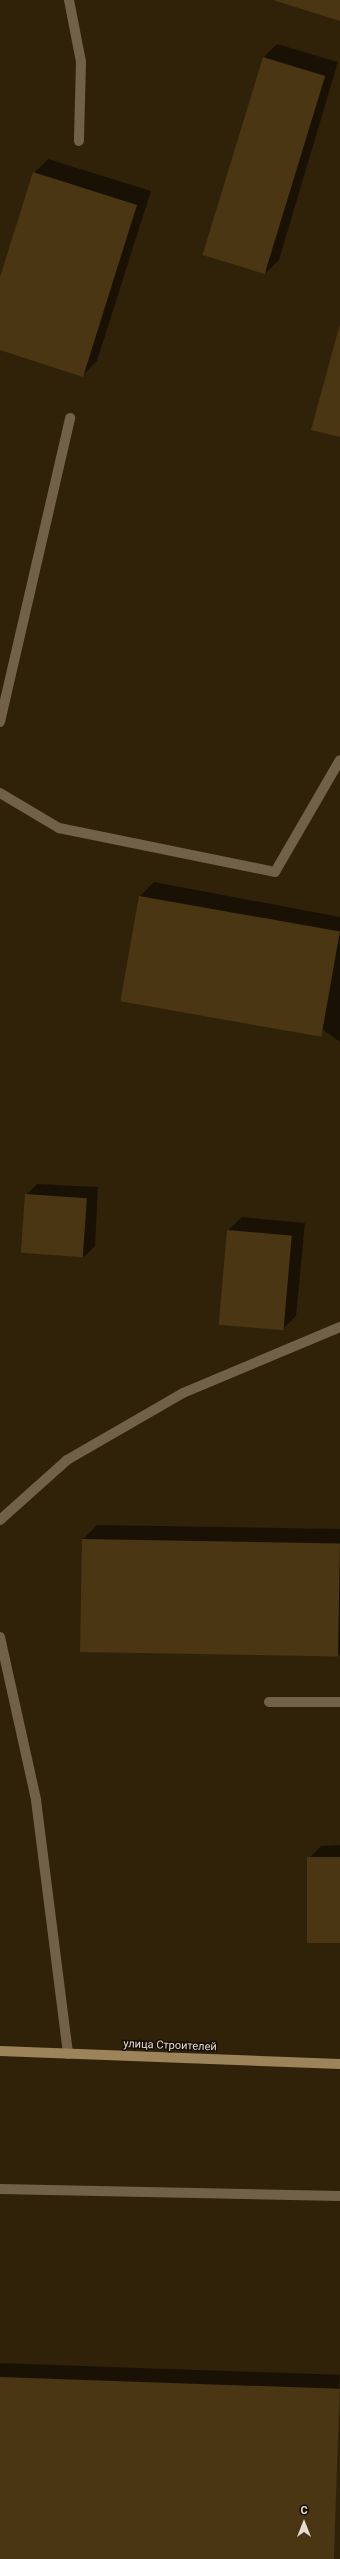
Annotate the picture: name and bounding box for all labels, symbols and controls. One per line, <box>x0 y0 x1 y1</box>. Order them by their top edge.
street label: улица Строителей <box>123 2038 217 2054</box>
north arrow <box>284 2503 324 2543</box>
text: С <box>300 2504 308 2517</box>

